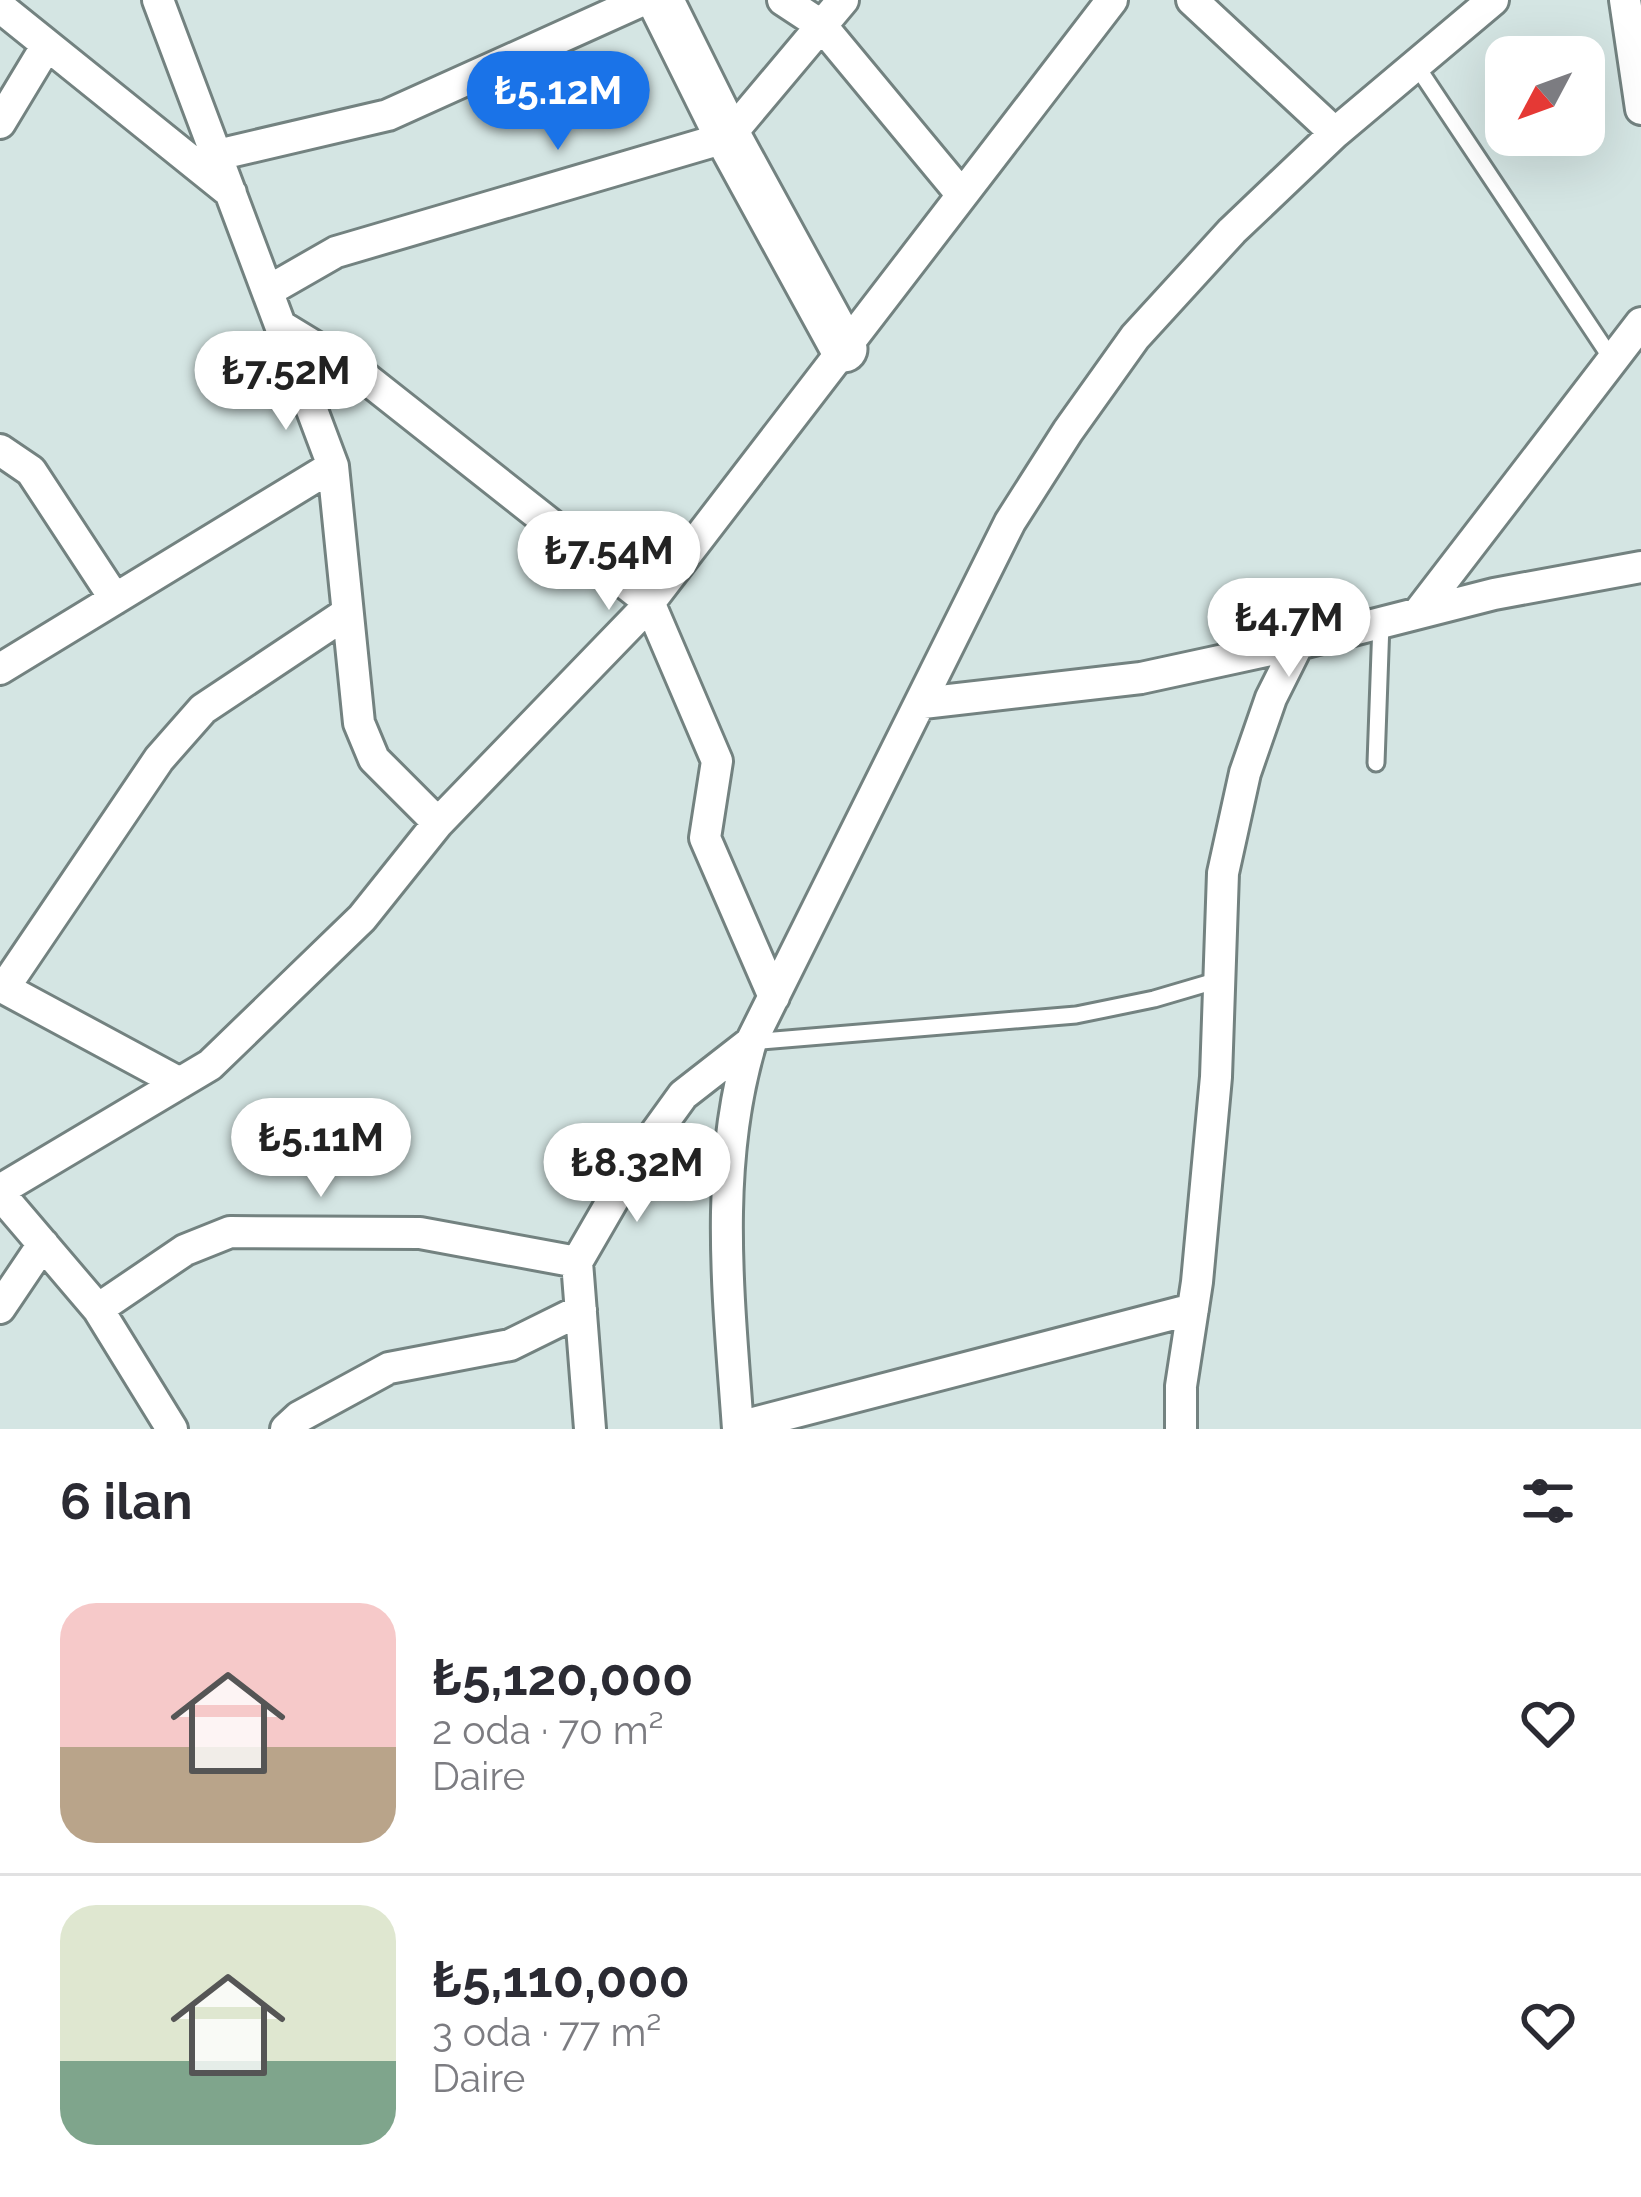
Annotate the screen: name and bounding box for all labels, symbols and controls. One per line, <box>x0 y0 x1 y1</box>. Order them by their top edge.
north arrow <box>1485 36 1605 156</box>
map controls <box>1485 36 1605 156</box>
pin: ₺5.12M <box>460 51 656 153</box>
text: ₺5.12M <box>494 67 622 113</box>
pin: ₺7.52M <box>188 331 384 433</box>
text: ₺7.52M <box>222 347 351 393</box>
pin: ₺7.54M <box>511 511 707 613</box>
text: ₺7.54M <box>544 527 674 573</box>
pin: ₺4.7M <box>1205 578 1373 680</box>
text: ₺4.7M <box>1234 594 1344 640</box>
pin: ₺5.11M <box>223 1098 419 1200</box>
text: ₺5.11M <box>258 1114 384 1160</box>
pin: ₺8.32M <box>539 1123 735 1225</box>
text: ₺8.32M <box>571 1139 704 1185</box>
icon: filters <box>1515 1468 1581 1534</box>
text: 6 ilan <box>60 1471 192 1531</box>
text: ₺5,120,000 <box>432 1647 693 1707</box>
icon: home <box>156 1651 300 1795</box>
icon: heart <box>1515 1690 1581 1756</box>
text: 2 oda · 70 m² <box>432 1707 664 1753</box>
text: Daire <box>432 1753 525 1799</box>
text: ₺5,110,000 <box>432 1949 690 2009</box>
icon: home <box>156 1953 300 2097</box>
icon: heart <box>1515 1992 1581 2058</box>
text: 3 oda · 77 m² <box>432 2009 661 2055</box>
text: Daire <box>432 2055 525 2101</box>

